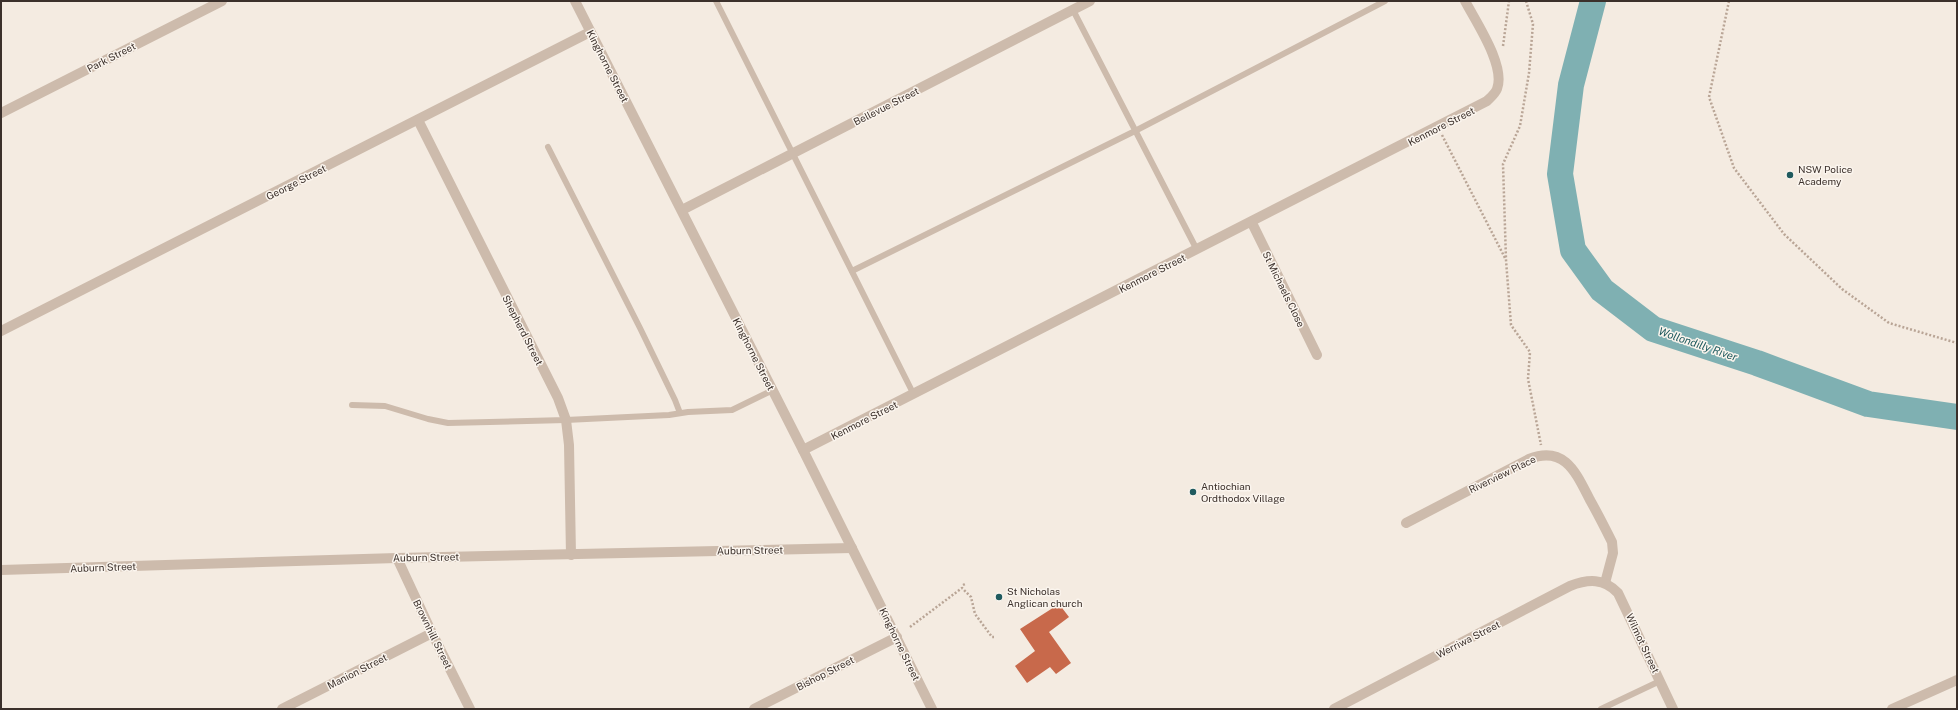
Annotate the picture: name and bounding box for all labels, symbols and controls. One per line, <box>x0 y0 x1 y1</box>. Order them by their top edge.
street label: Kinghorne Street <box>585 28 631 104</box>
street label: Park Street <box>85 40 137 74</box>
street label: Bellevue Street <box>851 84 921 128</box>
street label: Kenmore Street <box>1406 104 1476 148</box>
street label: George Street <box>264 162 328 202</box>
place label: NSW Police Academy <box>1798 163 1853 187</box>
marker: NSW Police Academy <box>1785 170 1795 180</box>
street label: St Michaels Close <box>1260 249 1308 329</box>
street label: Kenmore Street <box>1117 251 1187 295</box>
street label: Shepherd Street <box>500 293 546 367</box>
street label: Kinghorne Street <box>731 316 777 392</box>
water label: Wollondilly River <box>1657 325 1740 363</box>
street label: Kenmore Street <box>829 398 899 442</box>
street label: Riverview Place <box>1467 452 1538 495</box>
place label: Antiochian Ordthodox Village <box>1201 480 1285 504</box>
marker: Antiochian Ordthodox Village <box>1188 487 1198 497</box>
street label: Auburn Street <box>717 543 783 557</box>
street label: Auburn Street <box>393 550 459 564</box>
street label: Auburn Street <box>70 560 136 574</box>
place label: St Nicholas Anglican church <box>1007 585 1083 609</box>
marker: St Nicholas Anglican church <box>994 592 1004 602</box>
street label: Brownhill Street <box>411 597 455 671</box>
street label: Kinghorne Street <box>877 606 923 683</box>
street label: Wilmot Street <box>1624 611 1662 675</box>
street label: Werriwa Street <box>1434 618 1502 660</box>
street label: Manion Street <box>325 651 389 691</box>
street label: Bishop Street <box>794 653 856 693</box>

